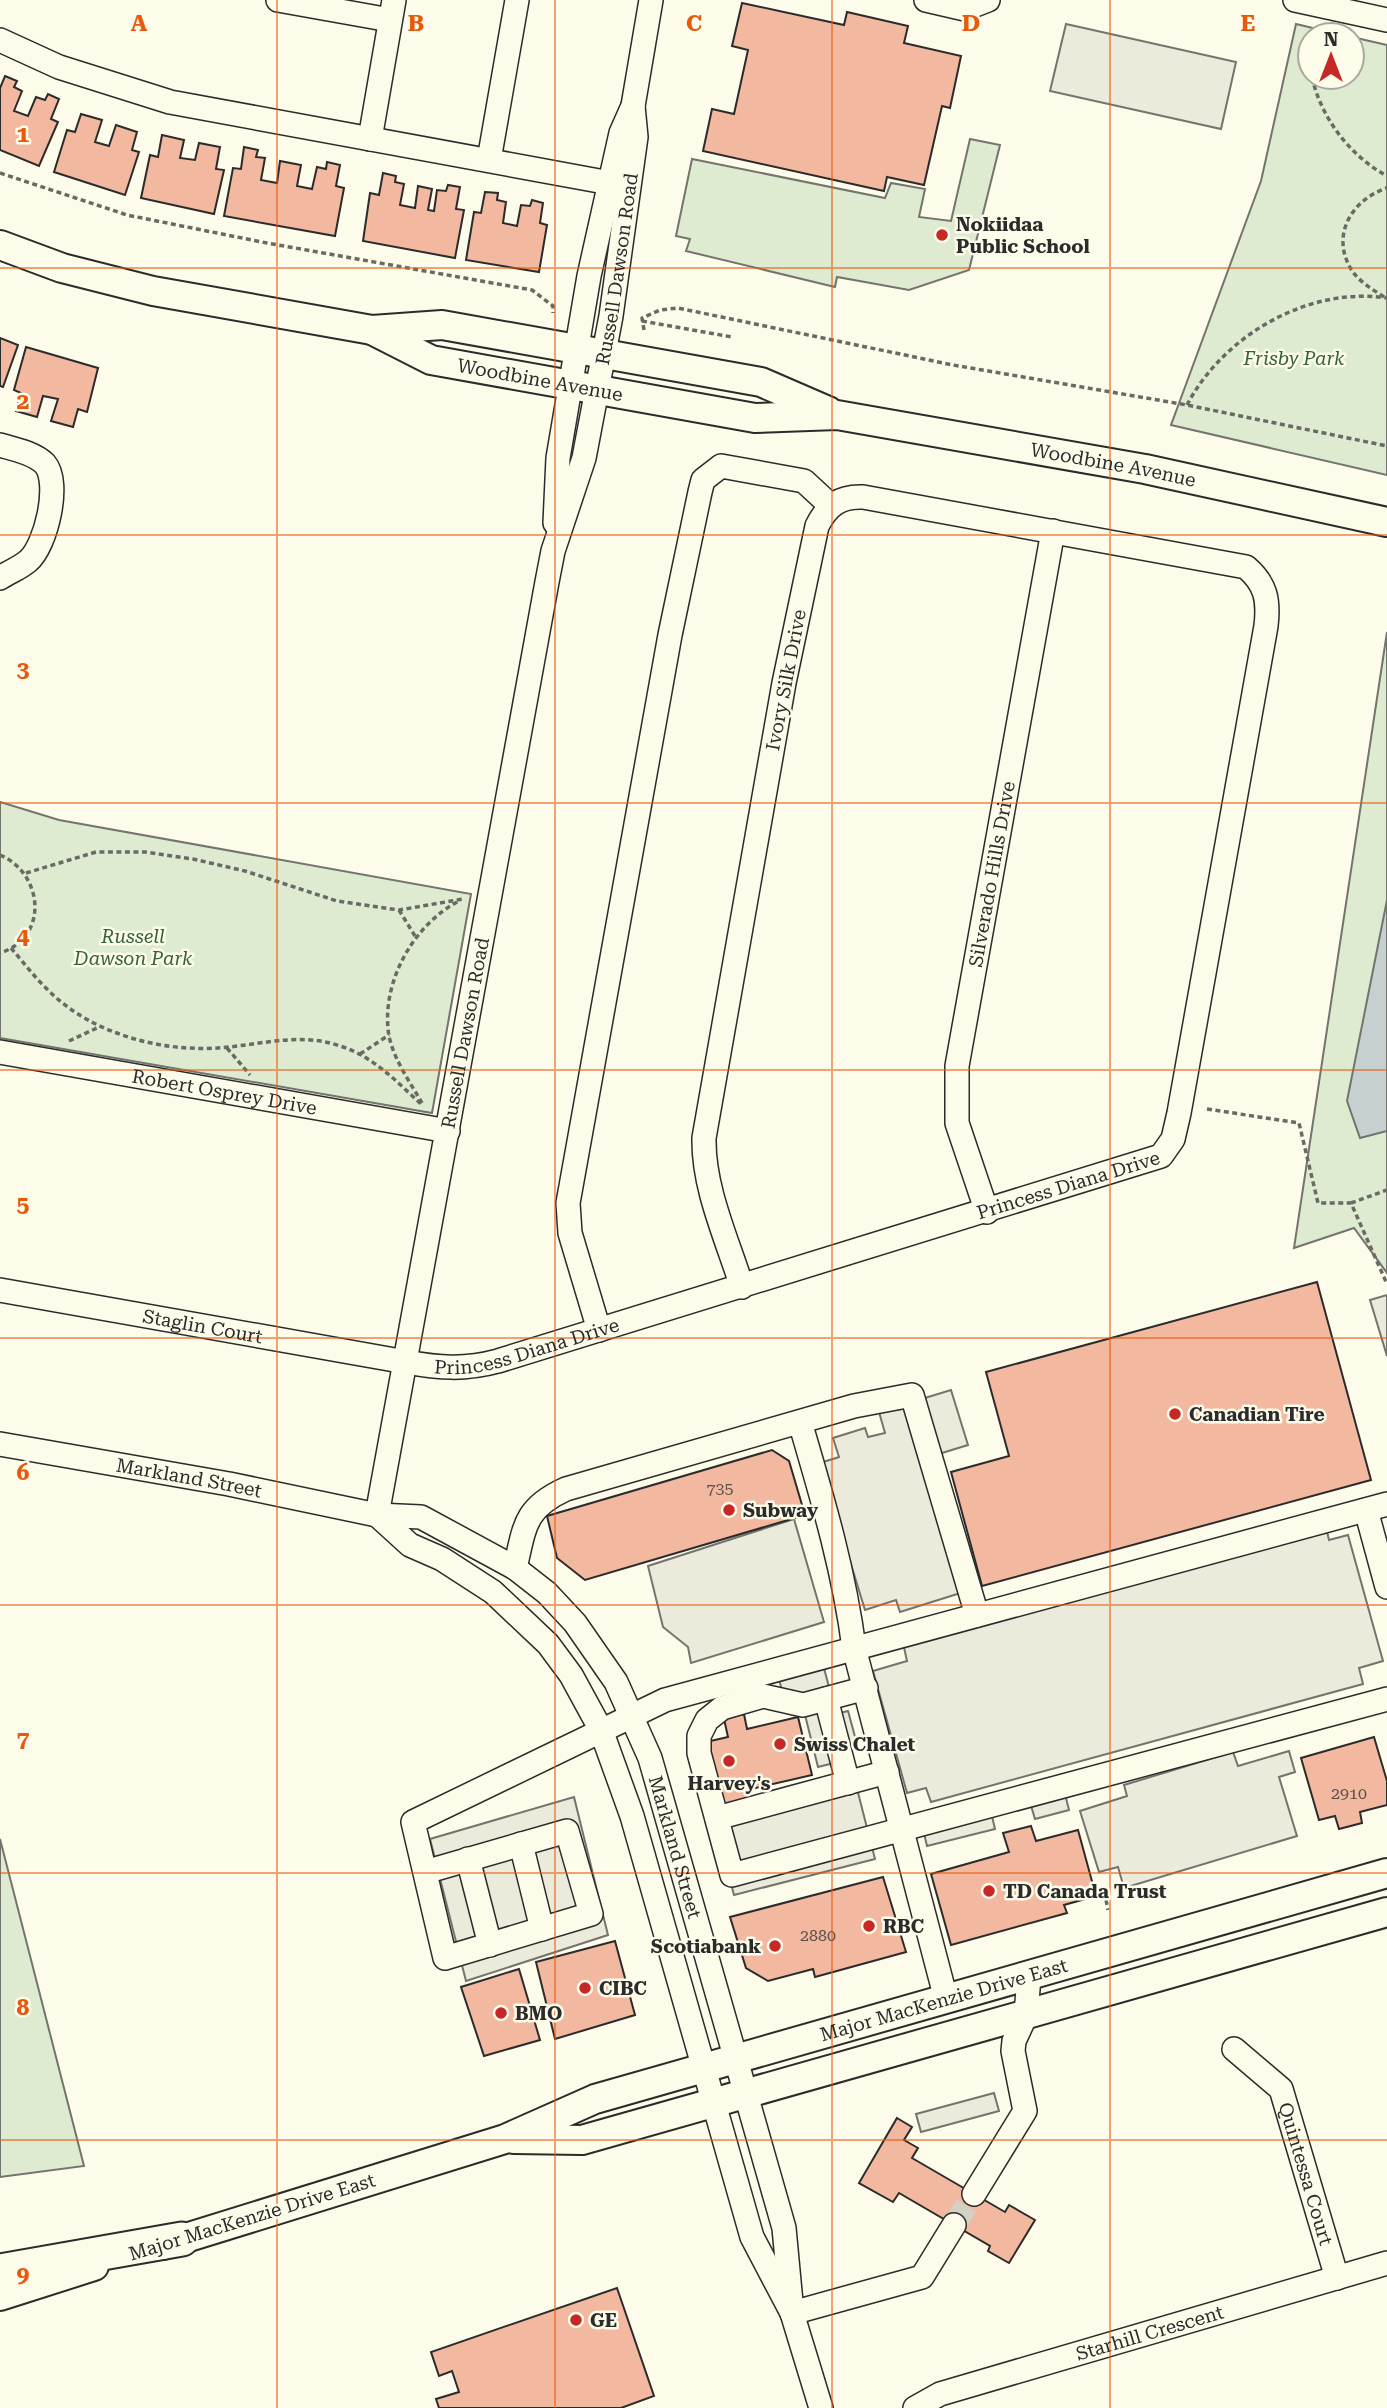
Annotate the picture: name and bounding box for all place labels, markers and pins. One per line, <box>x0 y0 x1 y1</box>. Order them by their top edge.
place label: Nokiidaa Public School <box>956 213 1090 258</box>
marker: Nokiidaa Public School <box>934 227 950 243</box>
place label: Canadian Tire <box>1189 1403 1325 1426</box>
marker: Canadian Tire <box>1167 1406 1183 1422</box>
place label: Subway <box>743 1499 819 1522</box>
marker: Subway <box>721 1502 737 1518</box>
place label: Swiss Chalet <box>794 1733 916 1756</box>
marker: Swiss Chalet <box>772 1736 788 1752</box>
marker: Harvey's <box>721 1753 737 1769</box>
place label: Harvey's <box>688 1772 771 1795</box>
place label: TD Canada Trust <box>1003 1880 1167 1903</box>
marker: TD Canada Trust <box>981 1883 997 1899</box>
place label: RBC <box>883 1915 924 1938</box>
marker: RBC <box>861 1918 877 1934</box>
place label: Scotiabank <box>651 1935 761 1958</box>
marker: Scotiabank <box>767 1938 783 1954</box>
place label: CIBC <box>599 1977 647 2000</box>
marker: CIBC <box>577 1980 593 1996</box>
place label: BMO <box>515 2002 562 2025</box>
marker: BMO <box>493 2005 509 2021</box>
place label: GE <box>590 2309 617 2332</box>
marker: GE <box>568 2312 584 2328</box>

